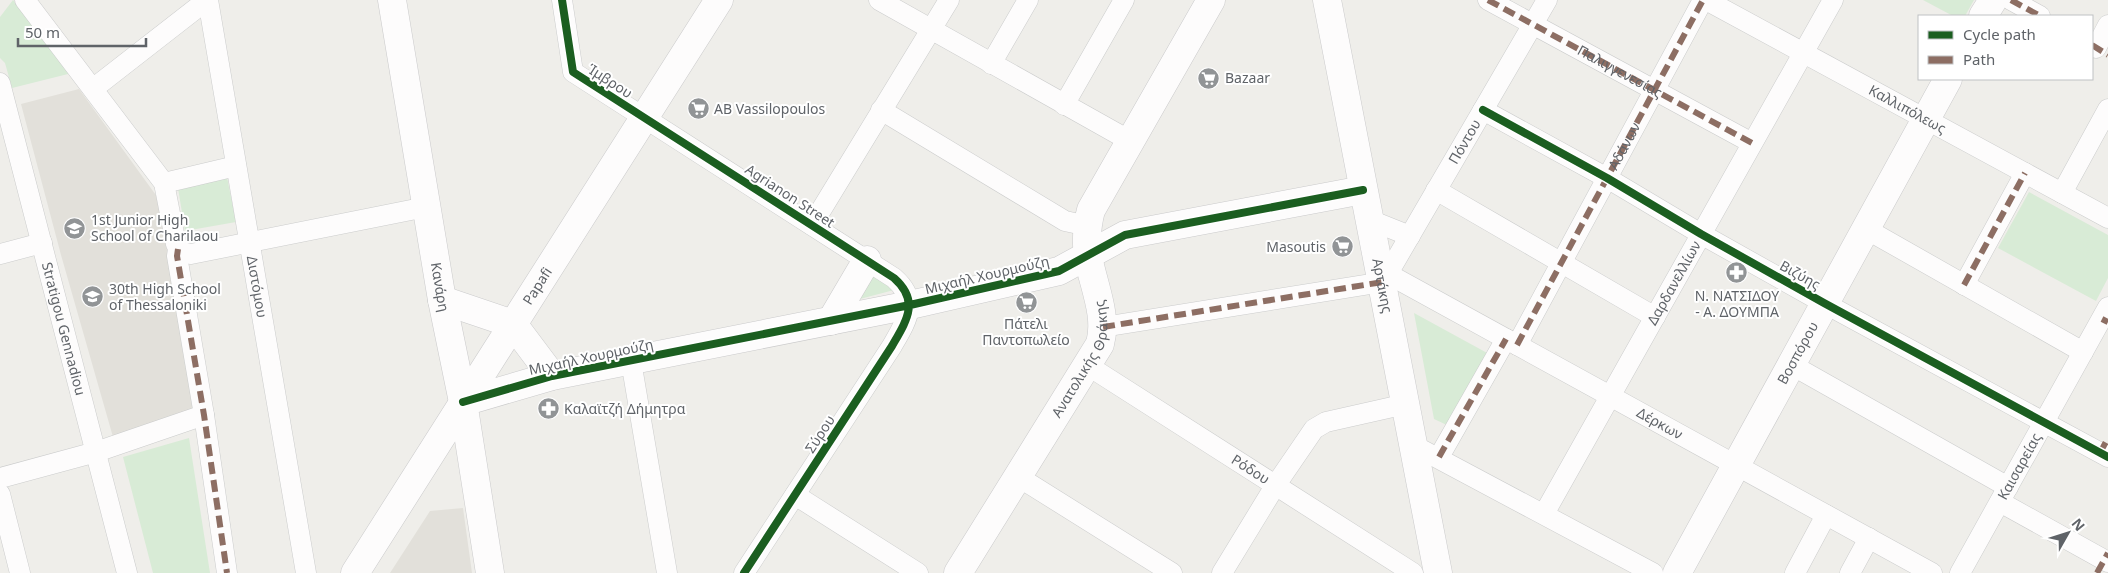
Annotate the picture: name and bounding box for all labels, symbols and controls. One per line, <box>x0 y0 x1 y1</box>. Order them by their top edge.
scale bar <box>18 15 145 47</box>
legend <box>1918 15 2093 80</box>
text: 50 m <box>25 22 60 42</box>
text: Cycle path <box>1963 24 2036 44</box>
street label: Παλιγγενεσίας <box>1574 40 1666 102</box>
text: Path <box>1963 49 1995 69</box>
street label: Ίμβρου <box>584 59 636 102</box>
supermarket icon: Bazaar <box>1197 66 1221 90</box>
place label: Bazaar <box>1225 68 1270 87</box>
street label: Καλλιπόλεως <box>1866 80 1950 137</box>
supermarket icon: AB Vassilopoulos <box>686 97 710 121</box>
place label: AB Vassilopoulos <box>714 99 826 118</box>
street label: Πόντου <box>1444 115 1485 167</box>
street label: Αδάνων <box>1603 119 1644 173</box>
street label: Agrianon Street <box>742 159 839 232</box>
place label: 1st Junior High School of Charilaou <box>91 210 219 245</box>
school or university icon: 1st Junior High School of Charilaou <box>63 216 87 240</box>
supermarket icon: Masoutis <box>1330 235 1354 259</box>
place label: Masoutis <box>1266 237 1326 256</box>
street label: Δαρδανελλίων <box>1642 237 1705 328</box>
street label: Μιχαήλ Χουρμούζη <box>923 251 1051 298</box>
street label: Διστόμου <box>243 254 272 319</box>
street label: Βιζύης <box>1777 256 1824 294</box>
street label: Αρτάκης <box>1368 257 1397 315</box>
street label: Stratigou Gennadiou <box>38 260 91 397</box>
street label: Κανάρη <box>427 261 454 313</box>
pharmacy icon: Ν. ΝΑΤΣΙΔΟΥ - Α. ΔΟΥΜΠΑ <box>1725 261 1749 285</box>
street label: Papafi <box>518 263 556 308</box>
place label: 30th High School of Thessaloniki <box>109 279 221 314</box>
school or university icon: 30th High School of Thessaloniki <box>81 285 105 309</box>
place label: Ν. ΝΑΤΣΙΔΟΥ - Α. ΔΟΥΜΠΑ <box>1695 286 1779 321</box>
supermarket icon: Πάτελι Παντοπωλείο <box>1014 290 1038 314</box>
street label: Ανατολικής Θράκης <box>1047 299 1111 421</box>
place label: Πάτελι Παντοπωλείο <box>982 314 1070 349</box>
street label: Βοσπόρου <box>1772 318 1822 388</box>
street label: Μιχαήλ Χουρμούζη <box>527 334 655 379</box>
pharmacy icon: Καλαϊτζή Δήμητρα <box>536 397 560 421</box>
place label: Καλαϊτζή Δήμητρα <box>564 399 686 418</box>
street label: Δέρκων <box>1634 403 1686 443</box>
street label: Σύρου <box>800 411 839 456</box>
street label: Καισαρείας <box>1993 429 2045 503</box>
street label: Ρόδου <box>1228 450 1274 488</box>
north arrow <box>2043 508 2093 558</box>
text: N <box>2068 514 2089 535</box>

